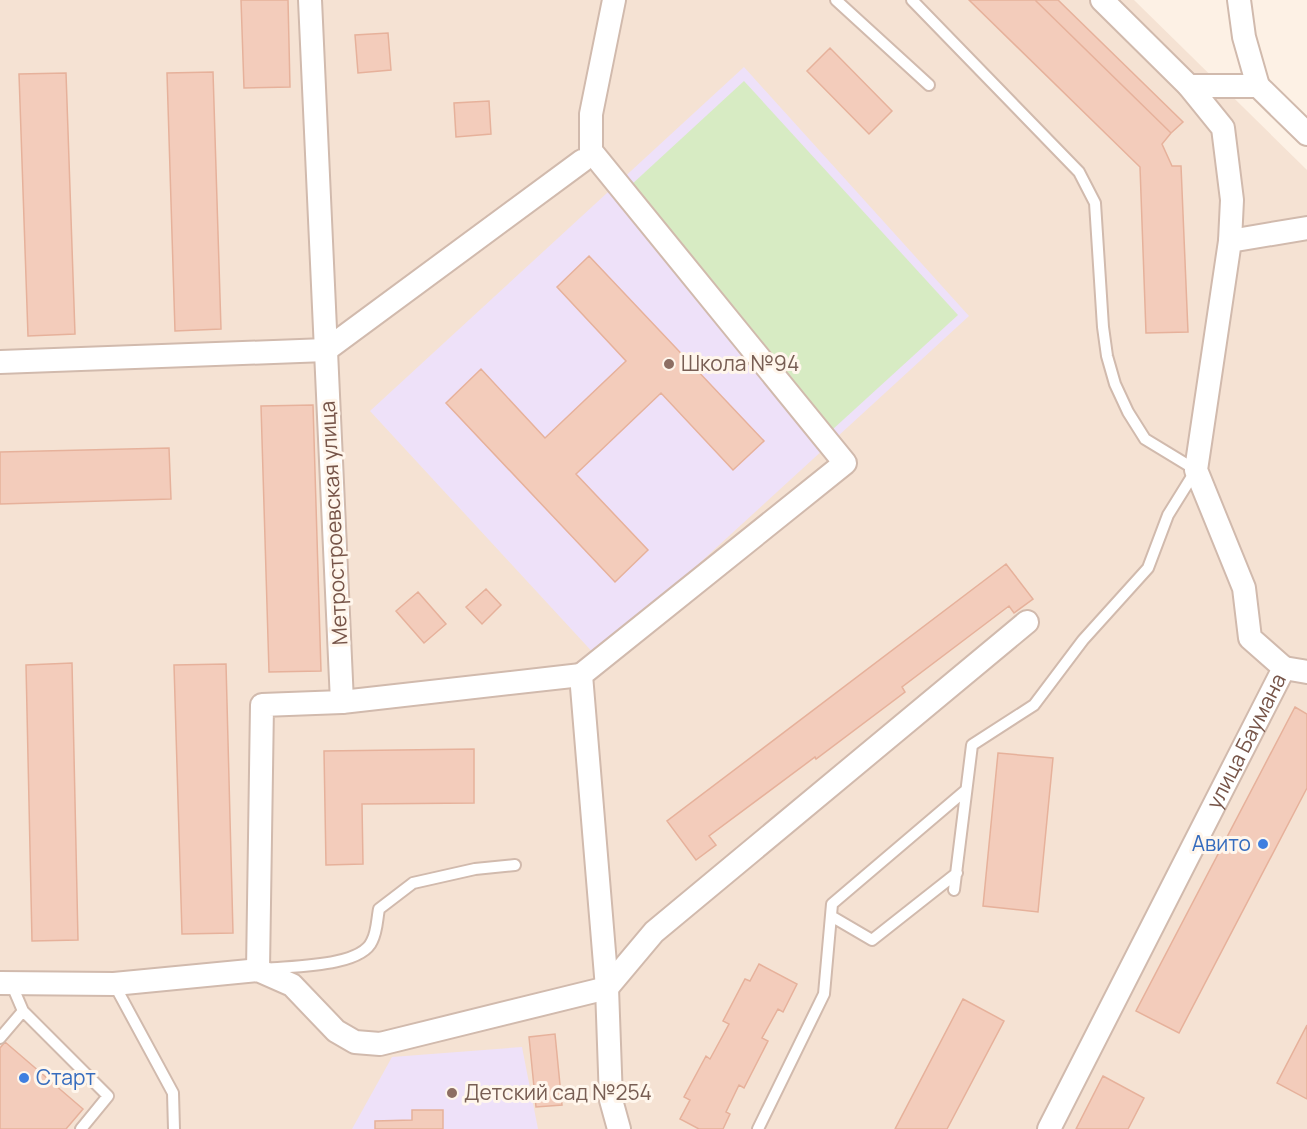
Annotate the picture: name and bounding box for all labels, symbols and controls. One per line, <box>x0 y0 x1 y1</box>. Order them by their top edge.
place label: Школа №94 <box>681 349 799 377</box>
marker: Школа №94 <box>662 357 676 371</box>
street label: Метростроевская улица <box>313 400 353 646</box>
street label: улица Баумана <box>1199 668 1292 814</box>
place label: Авито <box>1192 829 1251 857</box>
marker: Авито <box>1256 837 1270 851</box>
place label: Старт <box>36 1063 96 1091</box>
marker: Старт <box>17 1071 31 1085</box>
place label: Детский сад №254 <box>464 1078 652 1106</box>
marker: Детский сад №254 <box>445 1086 459 1100</box>

